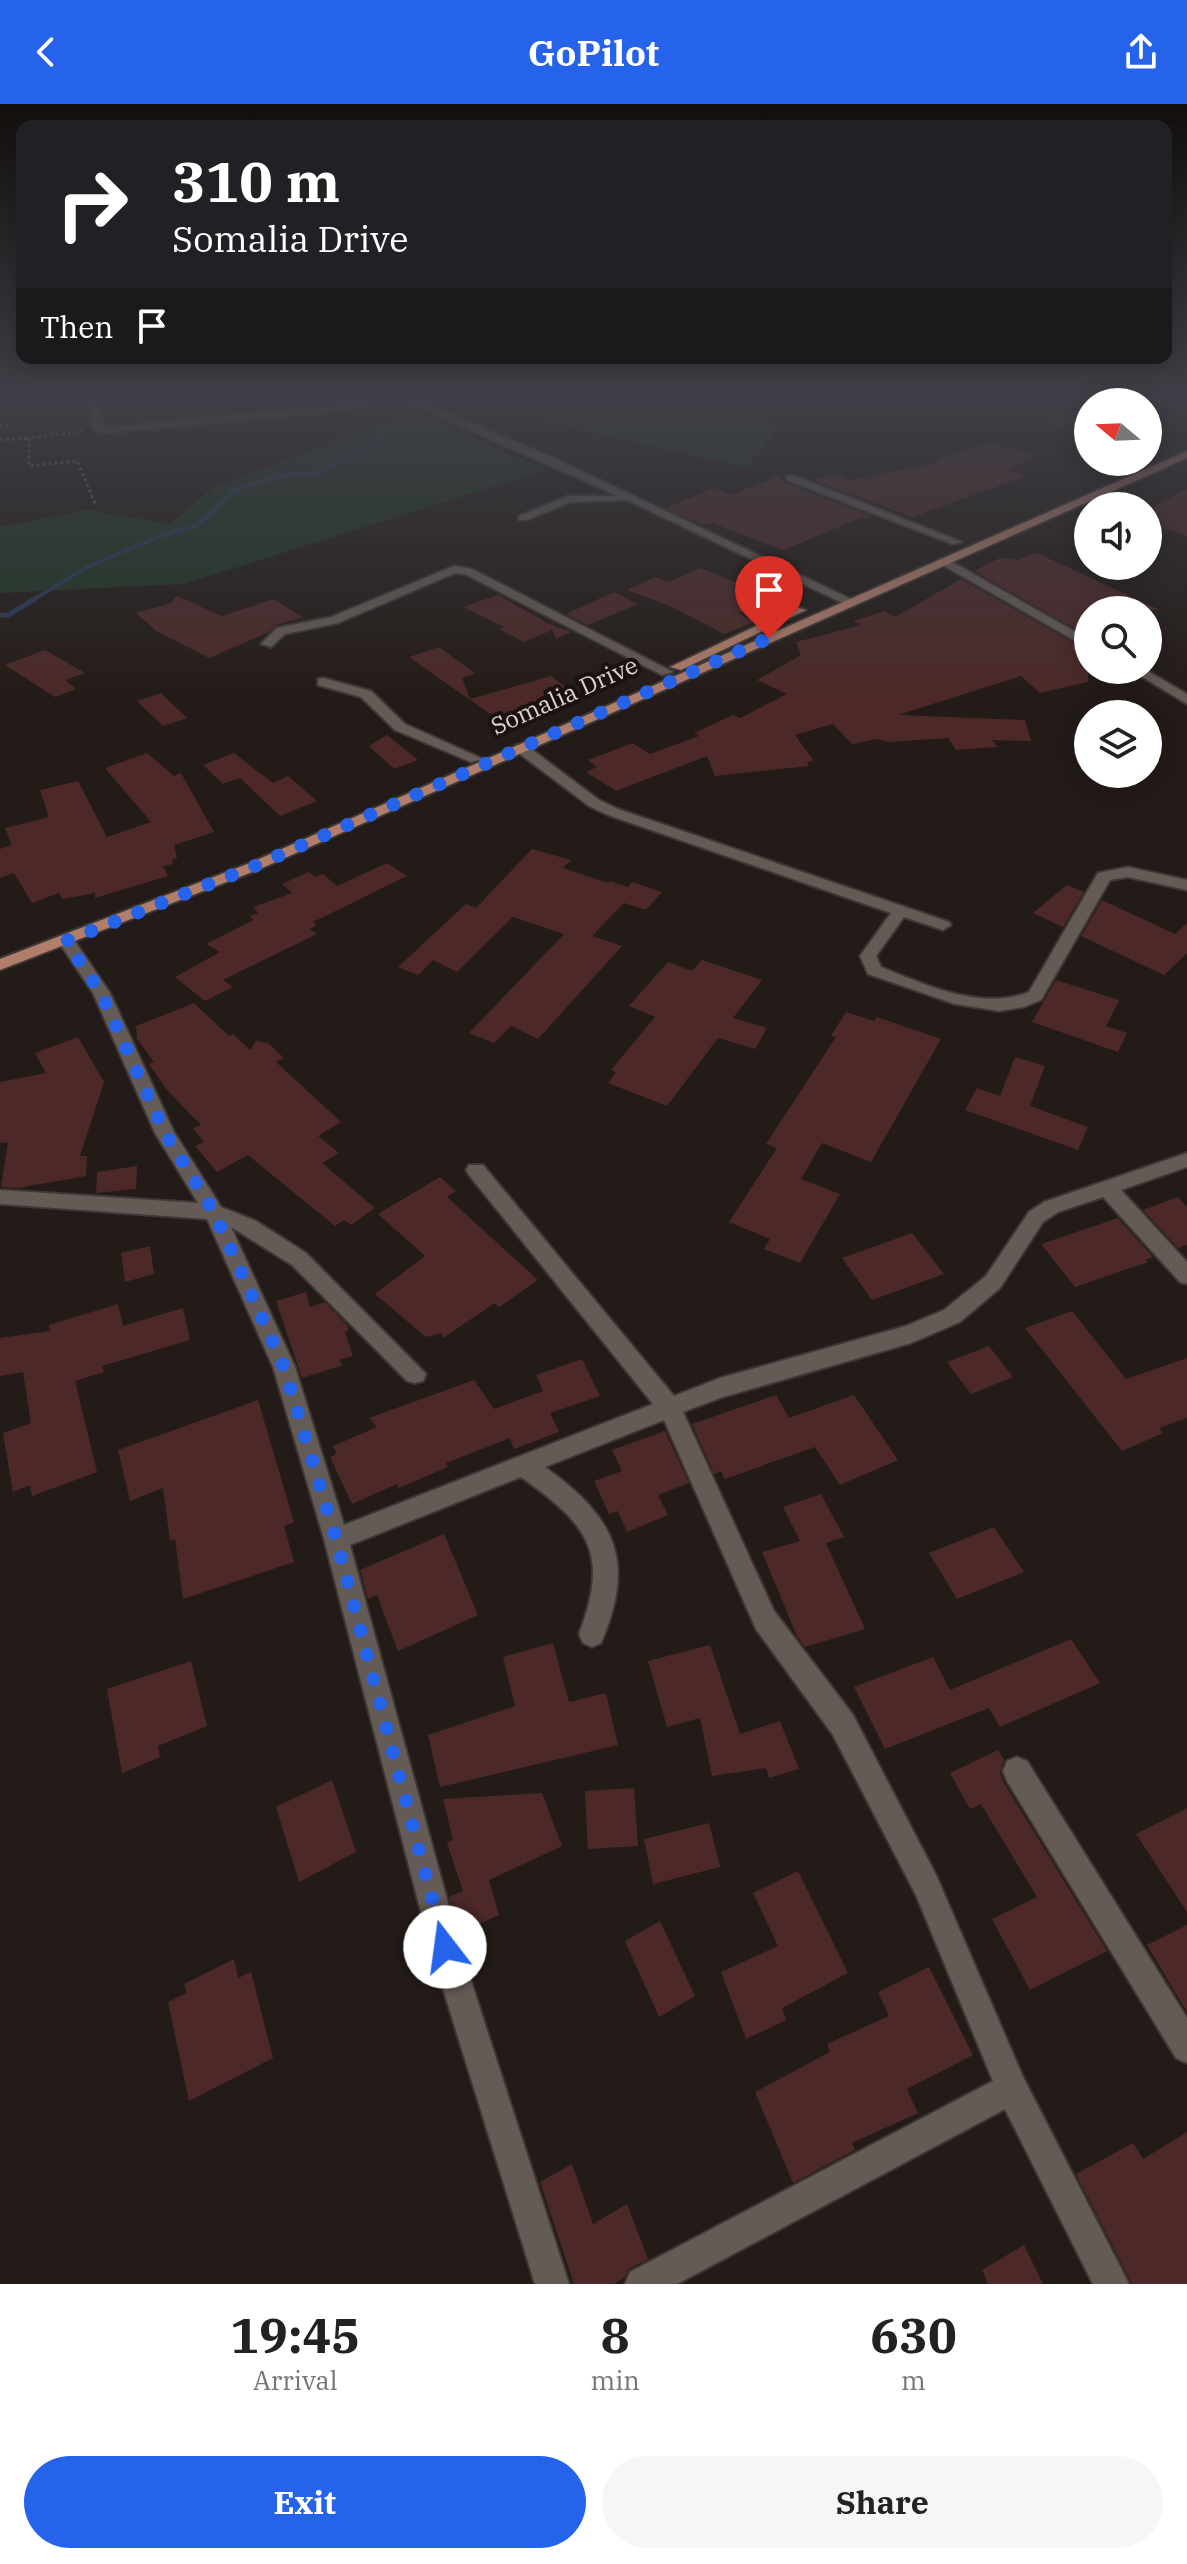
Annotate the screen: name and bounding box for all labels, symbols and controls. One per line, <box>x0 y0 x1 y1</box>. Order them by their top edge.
text: GoPilot <box>528 29 659 76</box>
icon: back <box>24 30 68 74</box>
icon: share <box>1119 30 1163 74</box>
text: 310 m <box>172 145 340 217</box>
icon: right <box>40 152 144 256</box>
text: Somalia Drive <box>172 215 408 262</box>
icon: arrive <box>130 304 174 348</box>
text: Then <box>40 307 114 346</box>
north arrow <box>1074 388 1162 476</box>
map controls <box>1074 388 1162 788</box>
button: sound <box>1074 492 1162 580</box>
pin <box>735 556 803 638</box>
icon: arrive <box>747 568 791 612</box>
button: search <box>1074 596 1162 684</box>
street label: Somalia Drive <box>485 648 643 742</box>
button: layers <box>1074 700 1162 788</box>
position arrow <box>403 1905 487 1989</box>
text: 19:45 <box>230 2304 360 2366</box>
text: 8 <box>601 2304 630 2366</box>
text: 630 <box>870 2304 957 2366</box>
text: Arrival <box>253 2363 337 2397</box>
text: min <box>590 2363 640 2397</box>
text: m <box>901 2363 926 2397</box>
button: Exit <box>24 2456 586 2548</box>
button: Share <box>602 2456 1163 2548</box>

